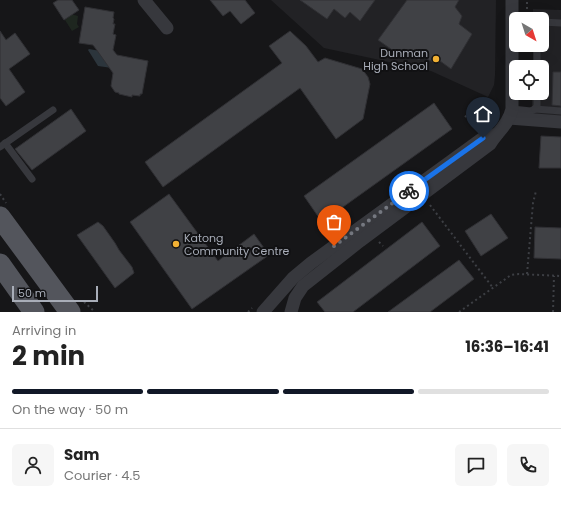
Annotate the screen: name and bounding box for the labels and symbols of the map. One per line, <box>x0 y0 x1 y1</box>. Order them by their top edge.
north arrow <box>509 12 549 52</box>
place label: Dunman High School <box>363 45 428 74</box>
marker: Dunman High School <box>431 54 441 64</box>
pin <box>466 97 500 138</box>
courier <box>389 171 429 211</box>
pin <box>317 205 351 246</box>
place label: Katong Community Centre <box>184 230 290 259</box>
marker: Katong Community Centre <box>171 239 181 249</box>
scale bar <box>12 284 98 303</box>

